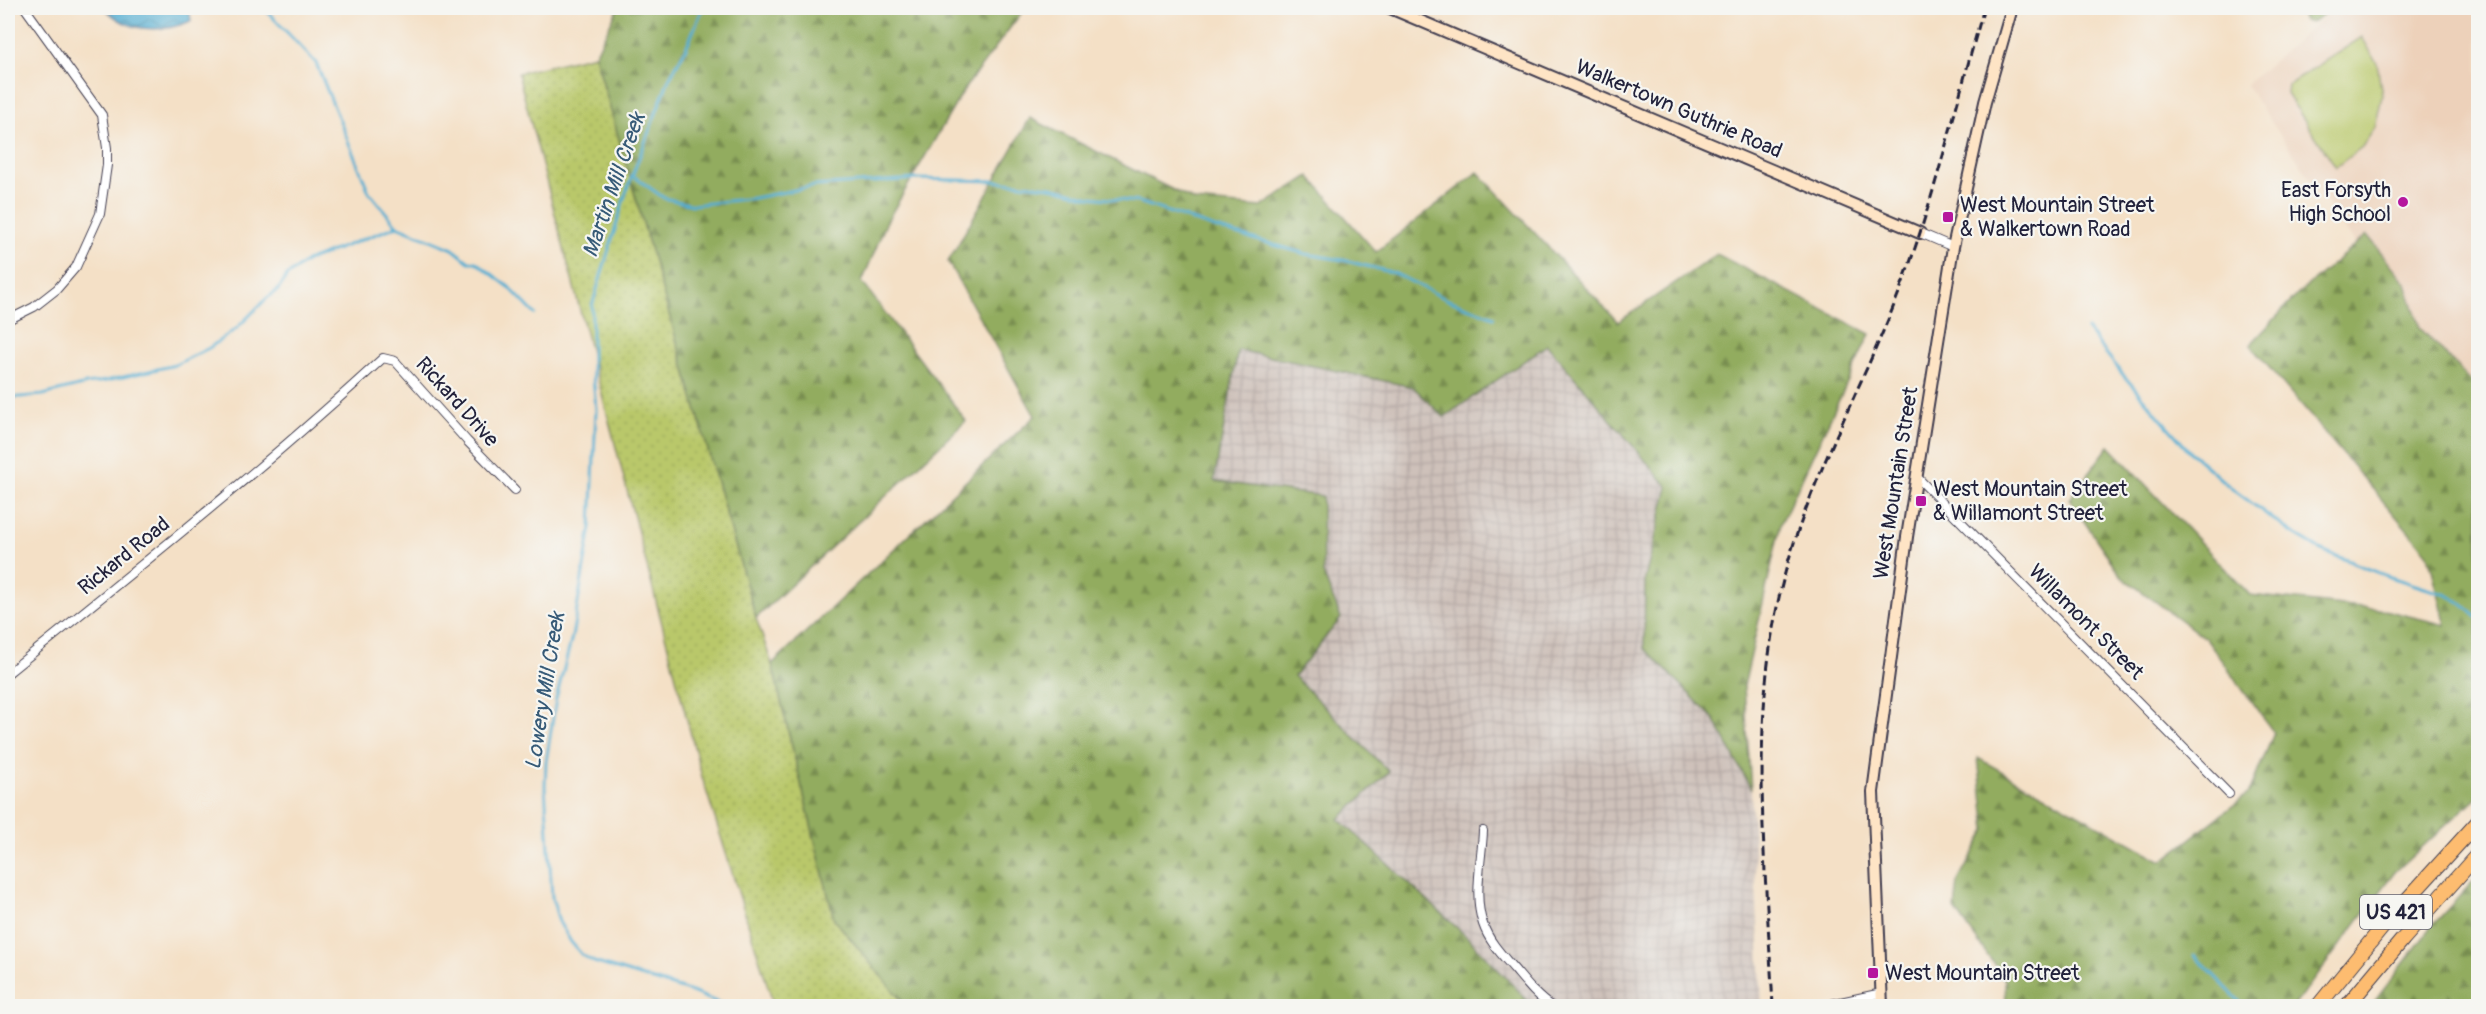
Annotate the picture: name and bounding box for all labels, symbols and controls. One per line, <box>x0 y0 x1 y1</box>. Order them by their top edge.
street label: Walkertown Guthrie Road <box>1572 53 1786 165</box>
water label: Martin Mill Creek <box>576 108 652 261</box>
place label: East Forsyth High School <box>2281 177 2391 228</box>
place label: West Mountain Street & Walkertown Road <box>1960 192 2155 243</box>
marker: East Forsyth High School <box>2396 195 2410 209</box>
marker: West Mountain Street & Walkertown Road <box>1941 210 1955 224</box>
street label: Rickard Drive <box>410 351 505 453</box>
street label: West Mountain Street <box>1867 384 1925 581</box>
place label: West Mountain Street & Willamont Street <box>1933 476 2128 527</box>
marker: West Mountain Street & Willamont Street <box>1914 494 1928 508</box>
street label: Rickard Road <box>73 511 175 601</box>
street label: Willamont Street <box>2022 558 2150 686</box>
water label: Lowery Mill Creek <box>519 609 572 772</box>
road number: US 421 <box>2360 895 2432 929</box>
place label: West Mountain Street <box>1885 960 2080 987</box>
marker: West Mountain Street <box>1866 966 1880 980</box>

